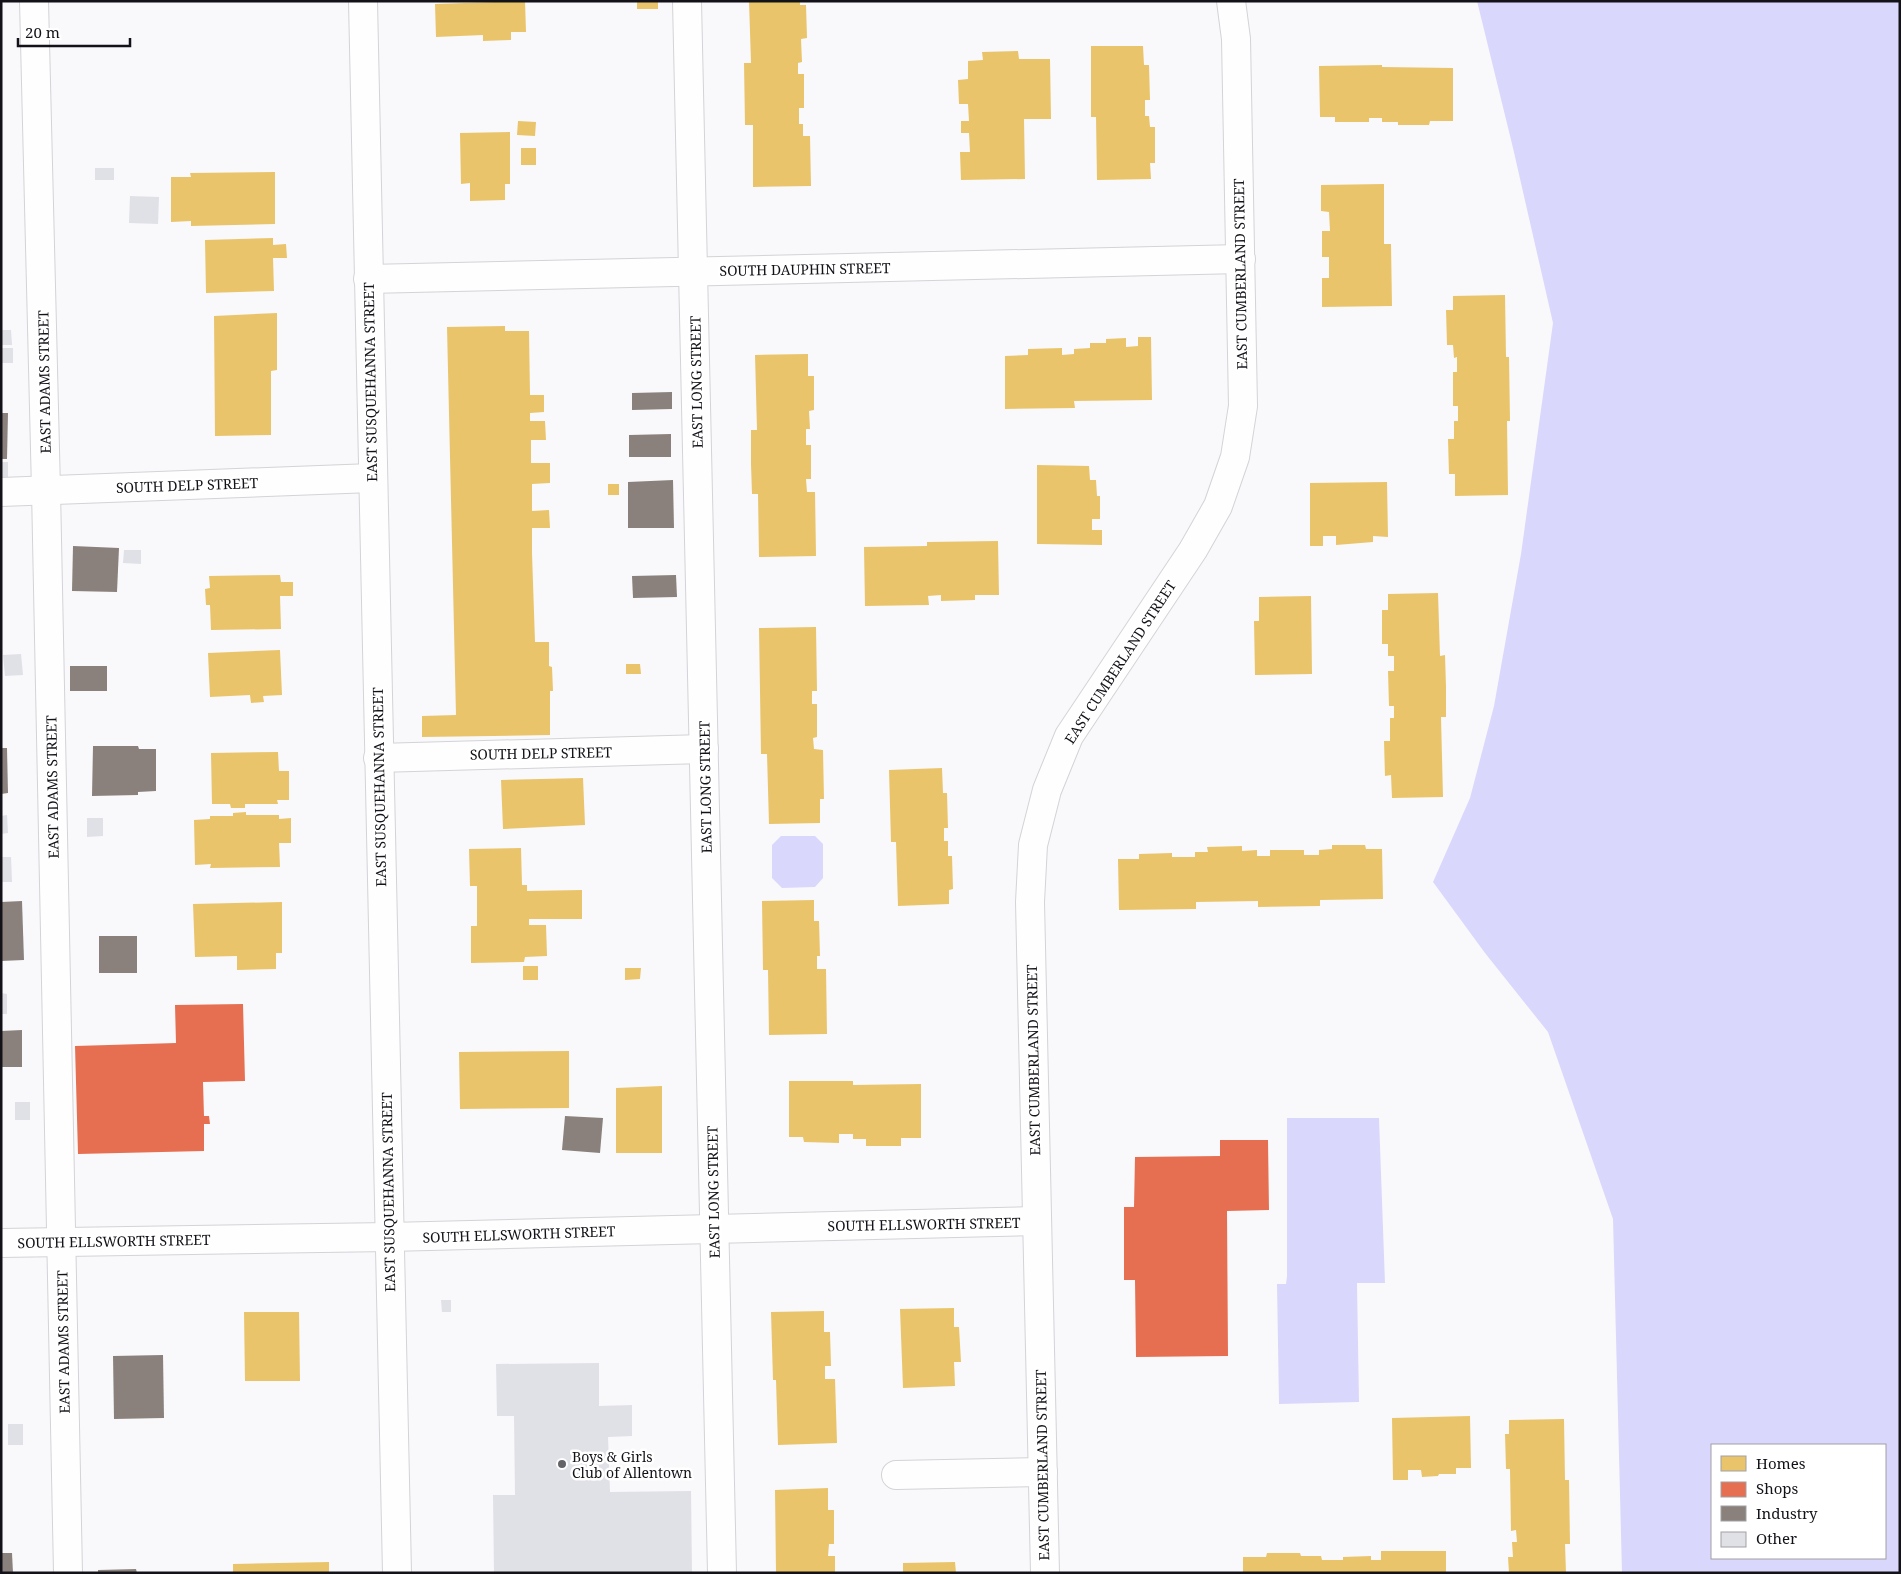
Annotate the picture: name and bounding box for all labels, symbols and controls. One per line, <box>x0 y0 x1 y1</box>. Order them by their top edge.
scale bar <box>18 15 130 47</box>
text: 20 m <box>25 22 60 42</box>
street label: EAST CUMBERLAND STREET <box>1229 178 1251 370</box>
street label: SOUTH DAUPHIN STREET <box>719 258 891 280</box>
street label: EAST SUSQUEHANNA STREET <box>359 282 381 482</box>
street label: EAST ADAMS STREET <box>33 310 55 454</box>
street label: EAST LONG STREET <box>685 315 707 449</box>
street label: SOUTH DELP STREET <box>116 473 259 497</box>
street label: EAST CUMBERLAND STREET <box>1060 576 1180 747</box>
street label: EAST SUSQUEHANNA STREET <box>368 687 390 887</box>
street label: EAST ADAMS STREET <box>41 715 63 859</box>
street label: EAST LONG STREET <box>694 720 716 854</box>
street label: SOUTH DELP STREET <box>470 742 613 764</box>
street label: EAST CUMBERLAND STREET <box>1022 964 1044 1156</box>
street label: EAST SUSQUEHANNA STREET <box>377 1092 399 1292</box>
street label: EAST LONG STREET <box>702 1125 724 1259</box>
street label: SOUTH ELLSWORTH STREET <box>827 1213 1021 1235</box>
street label: SOUTH ELLSWORTH STREET <box>422 1221 616 1247</box>
street label: SOUTH ELLSWORTH STREET <box>17 1230 211 1252</box>
street label: EAST ADAMS STREET <box>52 1270 74 1414</box>
street label: EAST CUMBERLAND STREET <box>1031 1369 1053 1561</box>
legend <box>1711 1444 1886 1559</box>
place label: Boys & Girls Club of Allentown <box>572 1447 692 1482</box>
text: Homes <box>1756 1453 1806 1473</box>
marker: Boys & Girls Club of Allentown <box>556 1458 568 1470</box>
text: Shops <box>1756 1478 1799 1498</box>
text: Industry <box>1756 1503 1818 1523</box>
text: Other <box>1756 1528 1797 1548</box>

